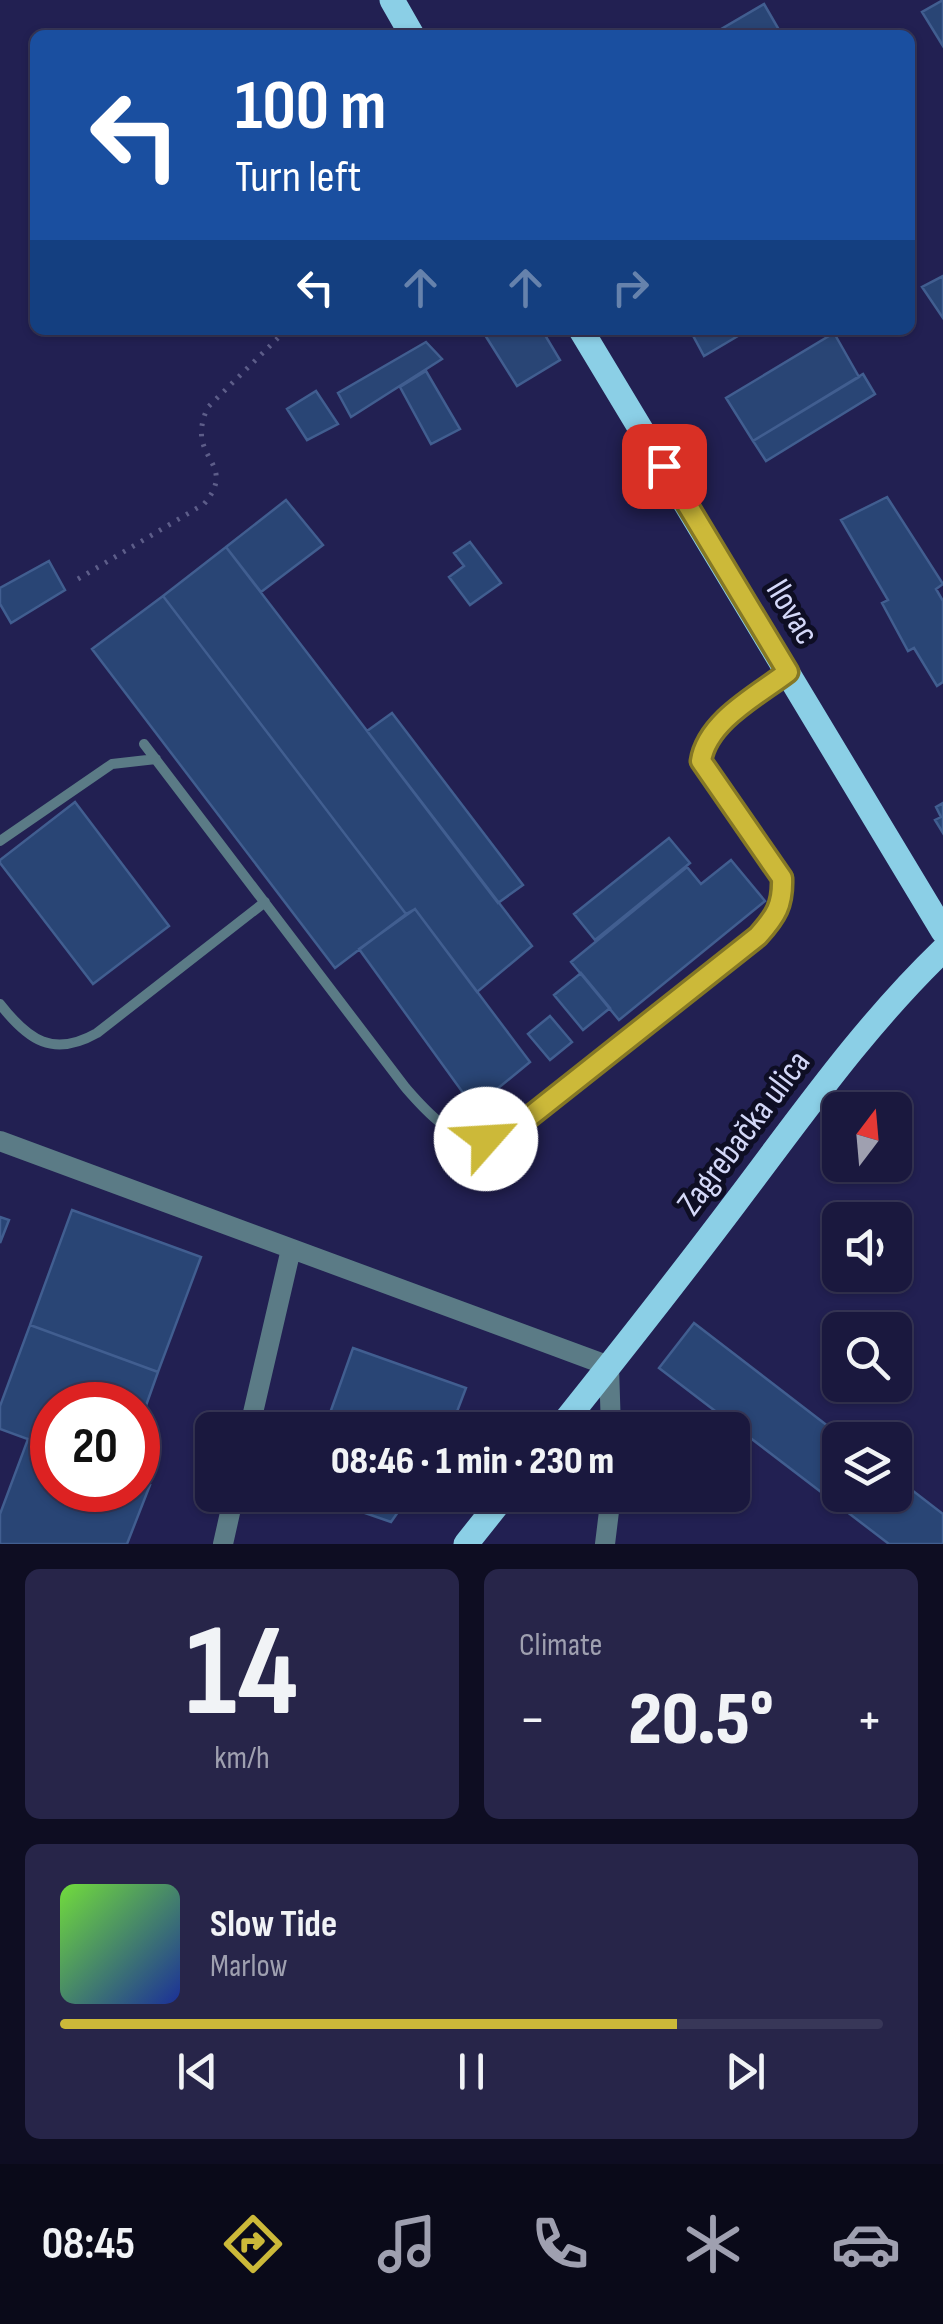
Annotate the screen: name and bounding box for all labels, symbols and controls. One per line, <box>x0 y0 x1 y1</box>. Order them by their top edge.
text: 100 m <box>235 65 386 149</box>
icon: left <box>70 70 200 200</box>
text: Turn left <box>235 150 361 205</box>
icon: left <box>288 260 343 315</box>
icon: ahead <box>393 260 448 315</box>
icon: ahead <box>498 260 553 315</box>
icon: right <box>603 260 658 315</box>
pin <box>622 424 707 509</box>
icon: arrive <box>637 439 692 494</box>
street label: Ilovac <box>756 572 828 652</box>
street label: Zagrebačka ulica <box>668 1042 820 1224</box>
position arrow <box>434 1087 538 1191</box>
north arrow <box>822 1092 912 1182</box>
map controls <box>822 1092 912 1512</box>
button: sound <box>822 1202 912 1292</box>
button: search <box>822 1312 912 1402</box>
speed limit sign: 20 <box>30 1382 160 1512</box>
button: layers <box>822 1422 912 1512</box>
text: 08:46 · 1 min · 230 m <box>331 1439 614 1484</box>
text: 14 <box>186 1596 298 1752</box>
text: Climate <box>519 1626 602 1665</box>
text: 20.5° <box>628 1675 774 1766</box>
text: − <box>519 1687 546 1754</box>
text: + <box>856 1687 883 1754</box>
text: km/h <box>214 1739 270 1778</box>
text: Slow Tide <box>210 1902 337 1947</box>
text: Marlow <box>210 1947 288 1986</box>
icon: previous <box>170 2044 225 2099</box>
icon: pause <box>444 2044 499 2099</box>
icon: next <box>718 2044 773 2099</box>
icon: directions <box>218 2209 288 2279</box>
icon: music <box>372 2209 442 2279</box>
icon: phone <box>525 2209 595 2279</box>
icon: climate <box>678 2209 748 2279</box>
icon: car <box>831 2209 901 2279</box>
text: 08:45 <box>42 2217 135 2272</box>

